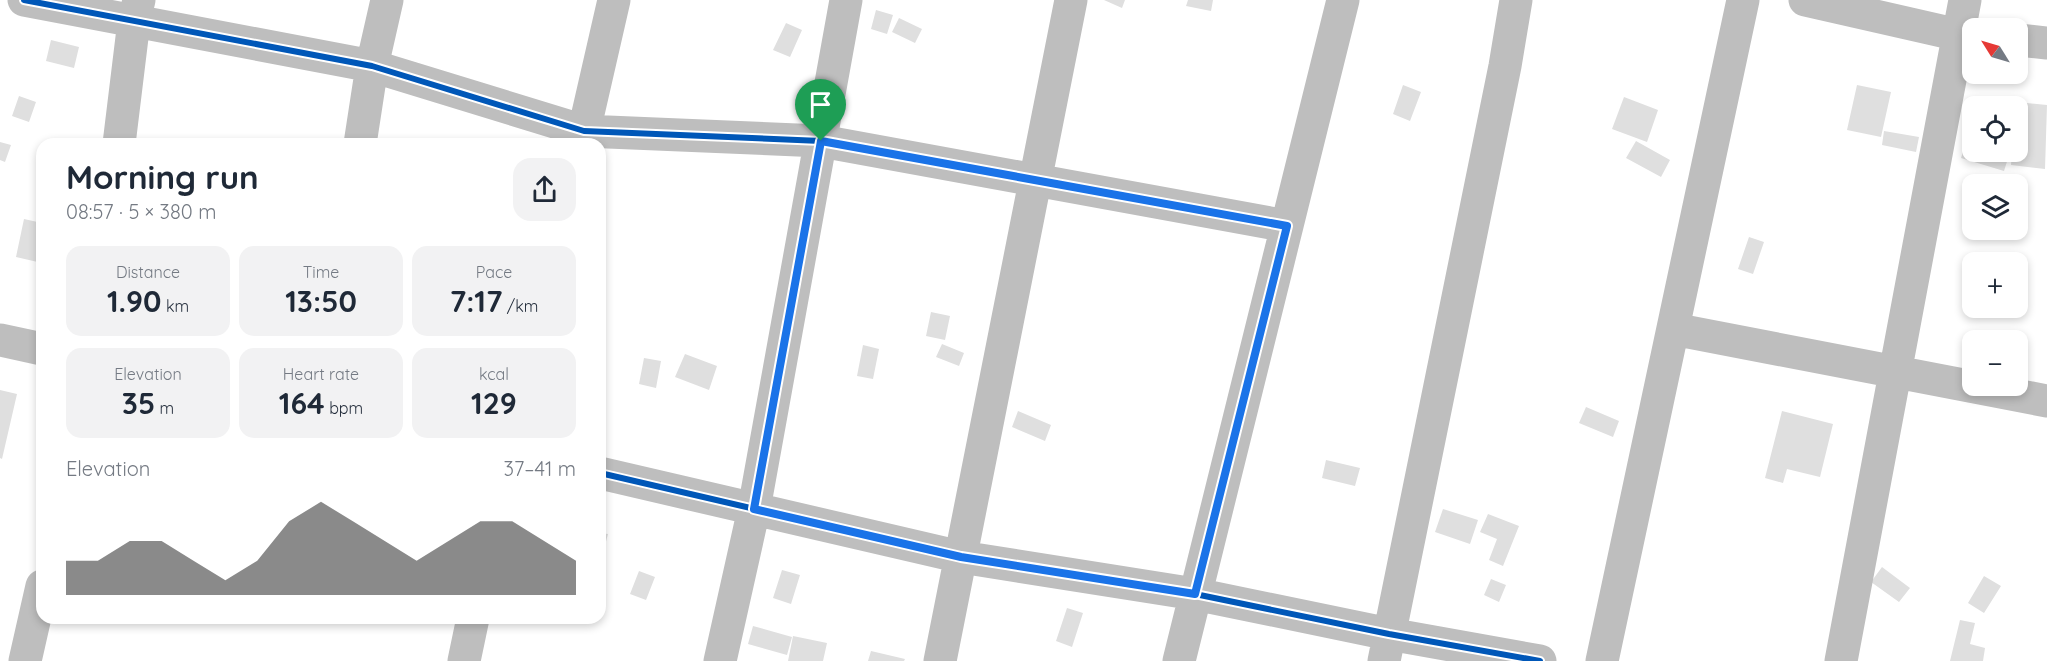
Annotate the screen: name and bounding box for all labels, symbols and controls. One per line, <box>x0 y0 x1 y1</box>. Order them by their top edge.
north arrow <box>1962 18 2028 84</box>
map controls <box>1962 18 2028 396</box>
pin <box>795 79 846 141</box>
icon: arrive <box>804 88 837 121</box>
button: locate <box>1962 96 2028 162</box>
text: Morning run <box>66 156 259 197</box>
button: share <box>513 158 576 221</box>
button: layers <box>1962 174 2028 240</box>
text: 08:57 · 5 × 380 m <box>66 199 216 224</box>
button: + <box>1962 252 2028 318</box>
text: Distance <box>116 262 180 282</box>
text: Time <box>303 262 339 282</box>
text: Pace <box>476 262 512 282</box>
text: 1.90 <box>107 282 162 320</box>
text: 13:50 <box>285 282 357 320</box>
text: 7:17 <box>450 282 502 320</box>
text: km <box>162 296 189 316</box>
text: /km <box>502 296 538 316</box>
button: − <box>1962 330 2028 396</box>
text: Elevation <box>114 364 182 384</box>
text: Heart rate <box>283 364 359 384</box>
text: kcal <box>479 364 509 384</box>
text: 35 <box>122 384 155 422</box>
text: 164 <box>279 384 325 422</box>
text: 129 <box>471 384 517 422</box>
text: m <box>155 398 174 418</box>
text: bpm <box>325 398 363 418</box>
text: Elevation <box>66 456 150 481</box>
text: 37–41 m <box>504 456 576 481</box>

